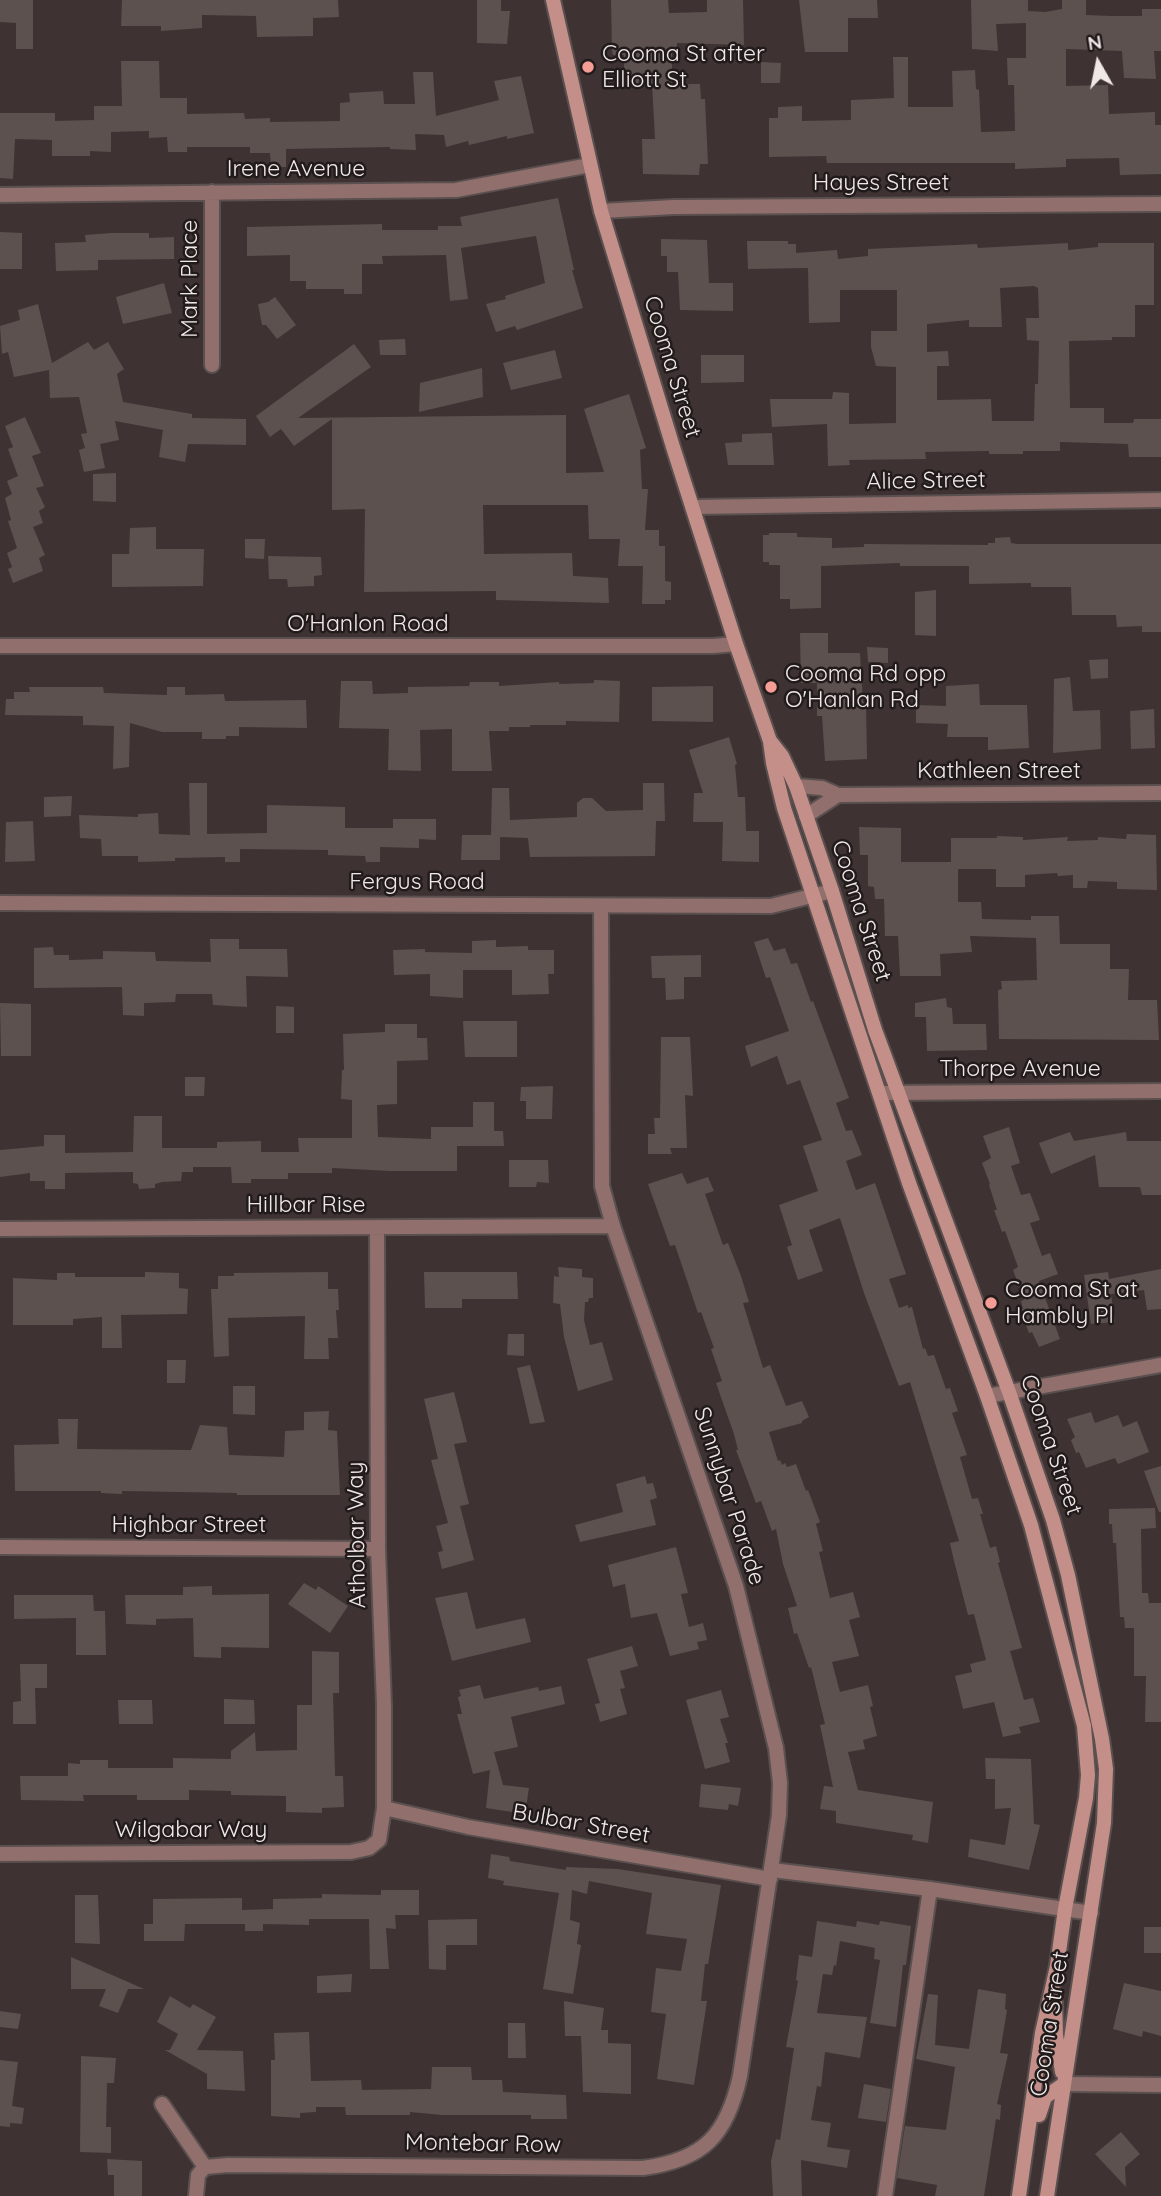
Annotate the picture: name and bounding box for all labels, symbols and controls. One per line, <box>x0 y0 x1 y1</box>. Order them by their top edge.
north arrow <box>1063 28 1133 98</box>
text: N <box>1086 29 1103 55</box>
place label: Cooma St after Elliott St <box>602 40 765 94</box>
marker: Cooma St after Elliott St <box>580 59 596 75</box>
street label: Irene Avenue <box>227 155 365 183</box>
street label: Hayes Street <box>813 169 949 197</box>
street label: Mark Place <box>176 220 204 338</box>
street label: Cooma Street <box>637 293 707 441</box>
street label: Alice Street <box>866 466 986 496</box>
street label: O'Hanlon Road <box>287 610 449 638</box>
place label: Cooma Rd opp O'Hanlan Rd <box>785 660 946 714</box>
marker: Cooma Rd opp O'Hanlan Rd <box>763 679 779 695</box>
street label: Kathleen Street <box>917 757 1081 785</box>
street label: Cooma Street <box>825 837 897 985</box>
street label: Fergus Road <box>349 868 485 896</box>
street label: Thorpe Avenue <box>939 1055 1101 1083</box>
street label: Hillbar Rise <box>246 1191 366 1219</box>
place label: Cooma St at Hambly Pl <box>1005 1276 1138 1330</box>
marker: Cooma St at Hambly Pl <box>983 1295 999 1311</box>
street label: Cooma Street <box>1014 1371 1088 1519</box>
street label: Sunnybar Parade <box>687 1404 771 1588</box>
street label: Atholbar Way <box>342 1461 372 1609</box>
street label: Highbar Street <box>112 1511 266 1539</box>
street label: Bulbar Street <box>510 1798 652 1850</box>
street label: Wilgabar Way <box>115 1816 267 1844</box>
street label: Cooma Street <box>1025 1949 1075 2099</box>
street label: Montebar Row <box>405 2129 561 2159</box>

